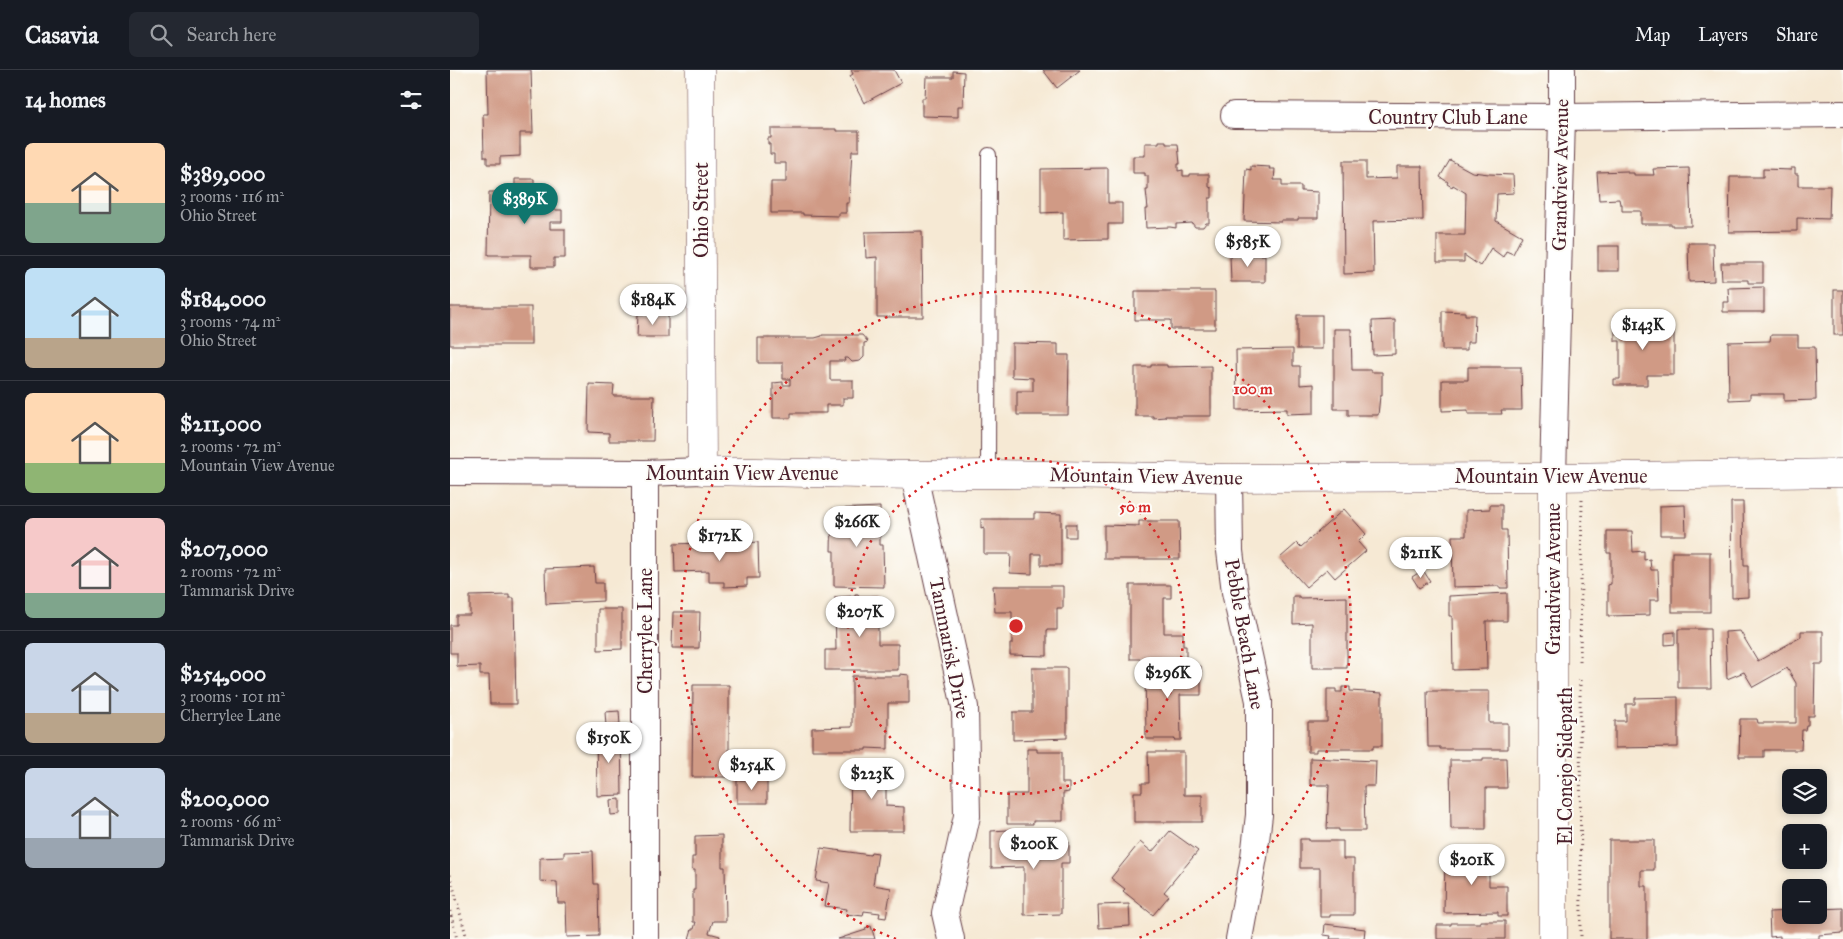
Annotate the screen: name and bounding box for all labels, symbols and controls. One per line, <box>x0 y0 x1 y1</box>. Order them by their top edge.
search box <box>129 12 479 57</box>
text: Casavia <box>25 20 99 50</box>
icon: search <box>147 21 175 49</box>
text: Search here <box>187 23 276 46</box>
text: Map <box>1635 24 1670 46</box>
text: Layers <box>1698 24 1748 46</box>
text: Share <box>1776 24 1818 46</box>
icon: filters <box>397 86 425 114</box>
text: 14 homes <box>25 87 106 113</box>
street label: Grandview Avenue <box>1547 99 1573 251</box>
street label: Country Club Lane <box>1368 105 1528 129</box>
text: $389,000 <box>180 161 266 187</box>
street label: Ohio Street <box>689 162 713 258</box>
icon: home <box>65 163 125 223</box>
pin: $389K <box>490 182 560 225</box>
text: 3 rooms · 116 m² <box>180 187 284 206</box>
text: $389K <box>503 189 547 208</box>
text: Ohio Street <box>180 206 257 225</box>
pin: $585K <box>1213 226 1283 268</box>
text: $585K <box>1226 232 1270 251</box>
pin: $184K <box>618 284 688 326</box>
text: $184,000 <box>180 286 266 312</box>
icon: home <box>65 288 125 348</box>
text: $184K <box>631 290 675 309</box>
pin: $143K <box>1608 308 1678 351</box>
text: 3 rooms · 74 m² <box>180 312 280 331</box>
text: $143K <box>1622 315 1664 334</box>
text: Ohio Street <box>180 331 257 350</box>
text: 100 m <box>1233 380 1273 398</box>
text: $211,000 <box>180 411 262 437</box>
icon: home <box>65 413 125 473</box>
text: 2 rooms · 72 m² <box>180 437 281 456</box>
text: Mountain View Avenue <box>180 456 335 475</box>
street label: Mountain View Avenue <box>645 461 839 485</box>
street label: Mountain View Avenue <box>1049 462 1243 490</box>
street label: Mountain View Avenue <box>1454 464 1648 488</box>
text: 50 m <box>1119 498 1151 516</box>
street label: Grandview Avenue <box>1541 503 1565 655</box>
pin: $266K <box>822 506 892 548</box>
text: $266K <box>834 512 880 531</box>
pin: $172K <box>685 520 755 562</box>
text: $172K <box>698 526 742 545</box>
text: $207,000 <box>180 536 268 562</box>
pin: $211K <box>1386 536 1456 579</box>
icon: home <box>65 538 125 598</box>
text: $211K <box>1400 543 1442 562</box>
street label: Pebble Beach Lane <box>1220 557 1270 711</box>
text: 2 rooms · 72 m² <box>180 562 281 581</box>
street label: Cherrylee Lane <box>633 568 657 694</box>
street label: Tammarisk Drive <box>925 575 975 721</box>
text: Tammarisk Drive <box>180 581 294 600</box>
pin: $207K <box>825 596 895 638</box>
text: $207K <box>837 602 883 621</box>
centre of rings <box>1007 617 1025 635</box>
pin: $296K <box>1133 656 1203 699</box>
text: $254,000 <box>180 661 266 687</box>
icon: home <box>65 663 125 723</box>
text: $296K <box>1145 663 1191 682</box>
text: 3 rooms · 101 m² <box>180 687 285 706</box>
street label: El Conejo Sidepath <box>1553 687 1577 845</box>
text: Cherrylee Lane <box>180 706 281 725</box>
pin: $150K <box>574 722 644 764</box>
text: $150K <box>587 728 631 747</box>
pin: $254K <box>717 748 787 791</box>
text: $254K <box>730 755 774 774</box>
pin: $223K <box>837 758 907 800</box>
text: $223K <box>850 764 894 783</box>
map controls <box>1782 769 1827 924</box>
button: layers <box>1782 769 1827 814</box>
text: $200,000 <box>180 786 270 812</box>
icon: home <box>65 788 125 848</box>
text: 2 rooms · 66 m² <box>180 812 281 831</box>
button: + <box>1782 824 1827 869</box>
pin: $200K <box>999 828 1069 870</box>
text: Tammarisk Drive <box>180 831 294 850</box>
text: $200K <box>1010 834 1058 853</box>
pin: $201K <box>1437 844 1507 886</box>
text: $201K <box>1450 850 1494 869</box>
button: − <box>1782 879 1827 924</box>

